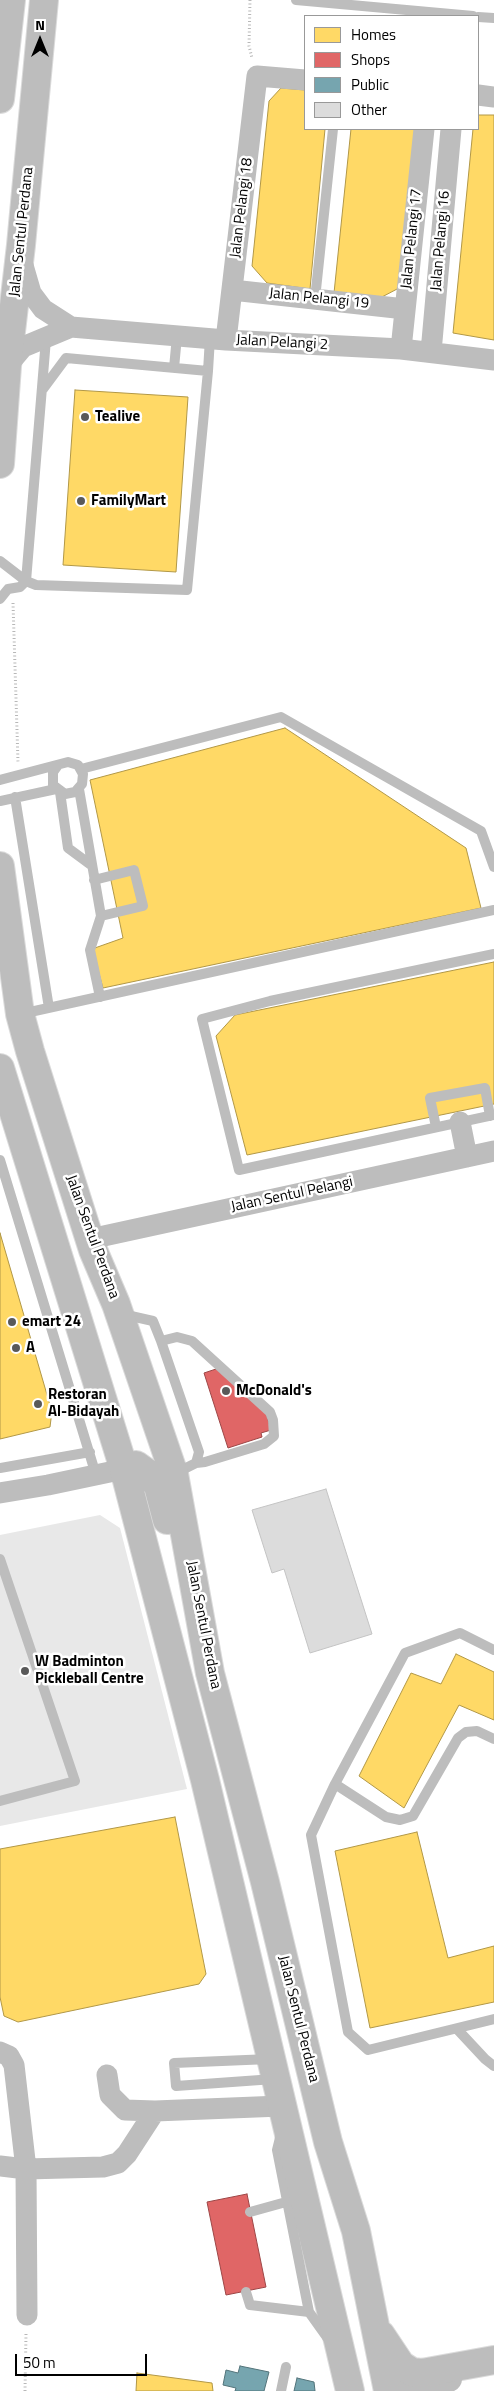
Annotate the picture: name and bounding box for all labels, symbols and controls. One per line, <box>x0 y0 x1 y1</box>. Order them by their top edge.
text: N <box>35 14 45 35</box>
north arrow <box>15 15 65 65</box>
legend <box>304 15 479 130</box>
text: Homes <box>351 23 396 46</box>
text: Shops <box>351 48 390 71</box>
text: Public <box>351 73 389 96</box>
text: Other <box>351 98 387 121</box>
street label: Jalan Pelangi 18 <box>227 157 257 259</box>
street label: Jalan Sentul Perdana <box>6 166 38 298</box>
street label: Jalan Pelangi 17 <box>398 188 426 290</box>
street label: Jalan Pelangi 16 <box>428 190 454 292</box>
street label: Jalan Pelangi 19 <box>268 285 370 313</box>
street label: Jalan Pelangi 2 <box>235 332 329 354</box>
place label: Tealive <box>95 408 140 426</box>
marker: Tealive <box>79 411 91 423</box>
place label: FamilyMart <box>91 492 166 510</box>
marker: FamilyMart <box>75 495 87 507</box>
street label: Jalan Sentul Perdana <box>61 1173 123 1301</box>
street label: Jalan Sentul Pelangi <box>229 1173 355 1217</box>
place label: emart 24 <box>22 1313 81 1331</box>
marker: emart 24 <box>6 1316 18 1328</box>
place label: A <box>26 1339 35 1357</box>
marker: A <box>10 1342 22 1354</box>
place label: McDonald's <box>236 1382 312 1400</box>
marker: McDonald's <box>220 1385 232 1397</box>
place label: Restoran Al-Bidayah <box>48 1386 119 1421</box>
marker: Restoran Al-Bidayah <box>32 1398 44 1410</box>
street label: Jalan Sentul Perdana <box>182 1559 224 1691</box>
place label: W Badminton Pickleball Centre <box>35 1653 144 1688</box>
marker: W Badminton Pickleball Centre <box>19 1665 31 1677</box>
street label: Jalan Sentul Perdana <box>274 1954 322 2084</box>
scale bar <box>18 2344 150 2376</box>
text: 50 m <box>23 2351 56 2374</box>

